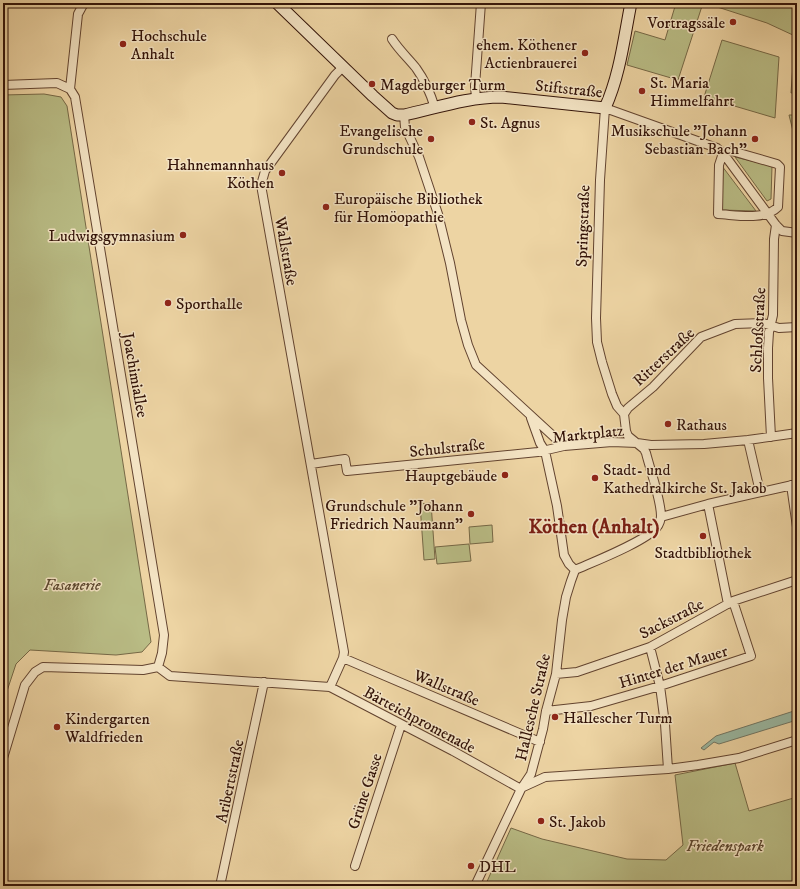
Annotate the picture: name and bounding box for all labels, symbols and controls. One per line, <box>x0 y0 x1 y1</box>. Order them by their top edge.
place label: Vortragssäle <box>647 13 725 33</box>
marker: Vortragssäle <box>728 17 738 27</box>
place label: Hochschule Anhalt <box>131 26 207 64</box>
place label: ehem. Köthener Actienbrauerei <box>476 35 577 73</box>
marker: Hochschule Anhalt <box>118 39 128 49</box>
marker: ehem. Köthener Actienbrauerei <box>580 48 590 58</box>
place label: St. Maria Himmelfahrt <box>650 73 734 111</box>
place label: Magdeburger Turm <box>380 75 505 95</box>
street label: Stiftstraße <box>534 76 604 103</box>
marker: Magdeburger Turm <box>367 79 377 89</box>
marker: St. Maria Himmelfahrt <box>637 86 647 96</box>
place label: St. Agnus <box>480 113 540 133</box>
marker: St. Agnus <box>467 117 477 127</box>
place label: Evangelische Grundschule <box>339 121 423 159</box>
place label: Musikschule "Johann Sebastian Bach" <box>611 121 748 159</box>
marker: Evangelische Grundschule <box>426 134 436 144</box>
marker: Musikschule "Johann Sebastian Bach" <box>750 134 760 144</box>
place label: Hahnemannhaus Köthen <box>167 155 275 193</box>
marker: Hahnemannhaus Köthen <box>277 168 287 178</box>
street label: Springstraße <box>572 184 594 267</box>
place label: Europäische Bibliothek für Homöopathie <box>334 189 483 227</box>
marker: Europäische Bibliothek für Homöopathie <box>321 202 331 212</box>
street label: Wallstraße <box>270 214 302 288</box>
place label: Ludwigsgymnasium <box>48 226 175 246</box>
marker: Ludwigsgymnasium <box>178 230 188 240</box>
street label: Schloßstraße <box>746 287 770 373</box>
place label: Sporthalle <box>176 294 243 314</box>
marker: Sporthalle <box>163 298 173 308</box>
street label: Ritterstraße <box>629 323 699 390</box>
street label: Joachimiallee <box>117 329 152 420</box>
place label: Rathaus <box>676 415 727 435</box>
marker: Rathaus <box>663 419 673 429</box>
street label: Marktplatz <box>551 420 625 448</box>
street label: Schulstraße <box>408 434 486 462</box>
place label: Stadt- und Kathedralkirche St. Jakob <box>603 460 767 498</box>
place label: Hauptgebäude <box>405 466 497 486</box>
marker: Hauptgebäude <box>500 470 510 480</box>
marker: Stadt- und Kathedralkirche St. Jakob <box>590 473 600 483</box>
place label: Grundschule "Johann Friedrich Naumann" <box>325 496 464 534</box>
marker: Grundschule "Johann Friedrich Naumann" <box>466 509 476 519</box>
district label: Köthen (Anhalt) <box>528 515 660 540</box>
marker: Stadtbibliothek <box>698 531 708 541</box>
place label: Stadtbibliothek <box>654 543 752 563</box>
park label: Fasanerie <box>43 575 101 595</box>
street label: Sackstraße <box>636 594 707 644</box>
street label: Hinter der Mauer <box>616 641 730 693</box>
street label: Hallesche Straße <box>511 651 555 763</box>
street label: Wallstraße <box>410 665 483 711</box>
street label: Bärteichpromenade <box>360 682 479 758</box>
place label: Hallescher Turm <box>563 708 673 728</box>
place label: Kindergarten Waldfrieden <box>64 709 151 747</box>
marker: Hallescher Turm <box>550 712 560 722</box>
marker: Kindergarten Waldfrieden <box>52 722 62 732</box>
street label: Aribertstraße <box>211 737 249 825</box>
street label: Grüne Gasse <box>343 751 387 832</box>
place label: St. Jakob <box>549 812 606 832</box>
marker: St. Jakob <box>536 816 546 826</box>
park label: Friedenspark <box>686 836 764 856</box>
place label: DHL <box>479 857 516 877</box>
marker: DHL <box>466 861 476 871</box>

